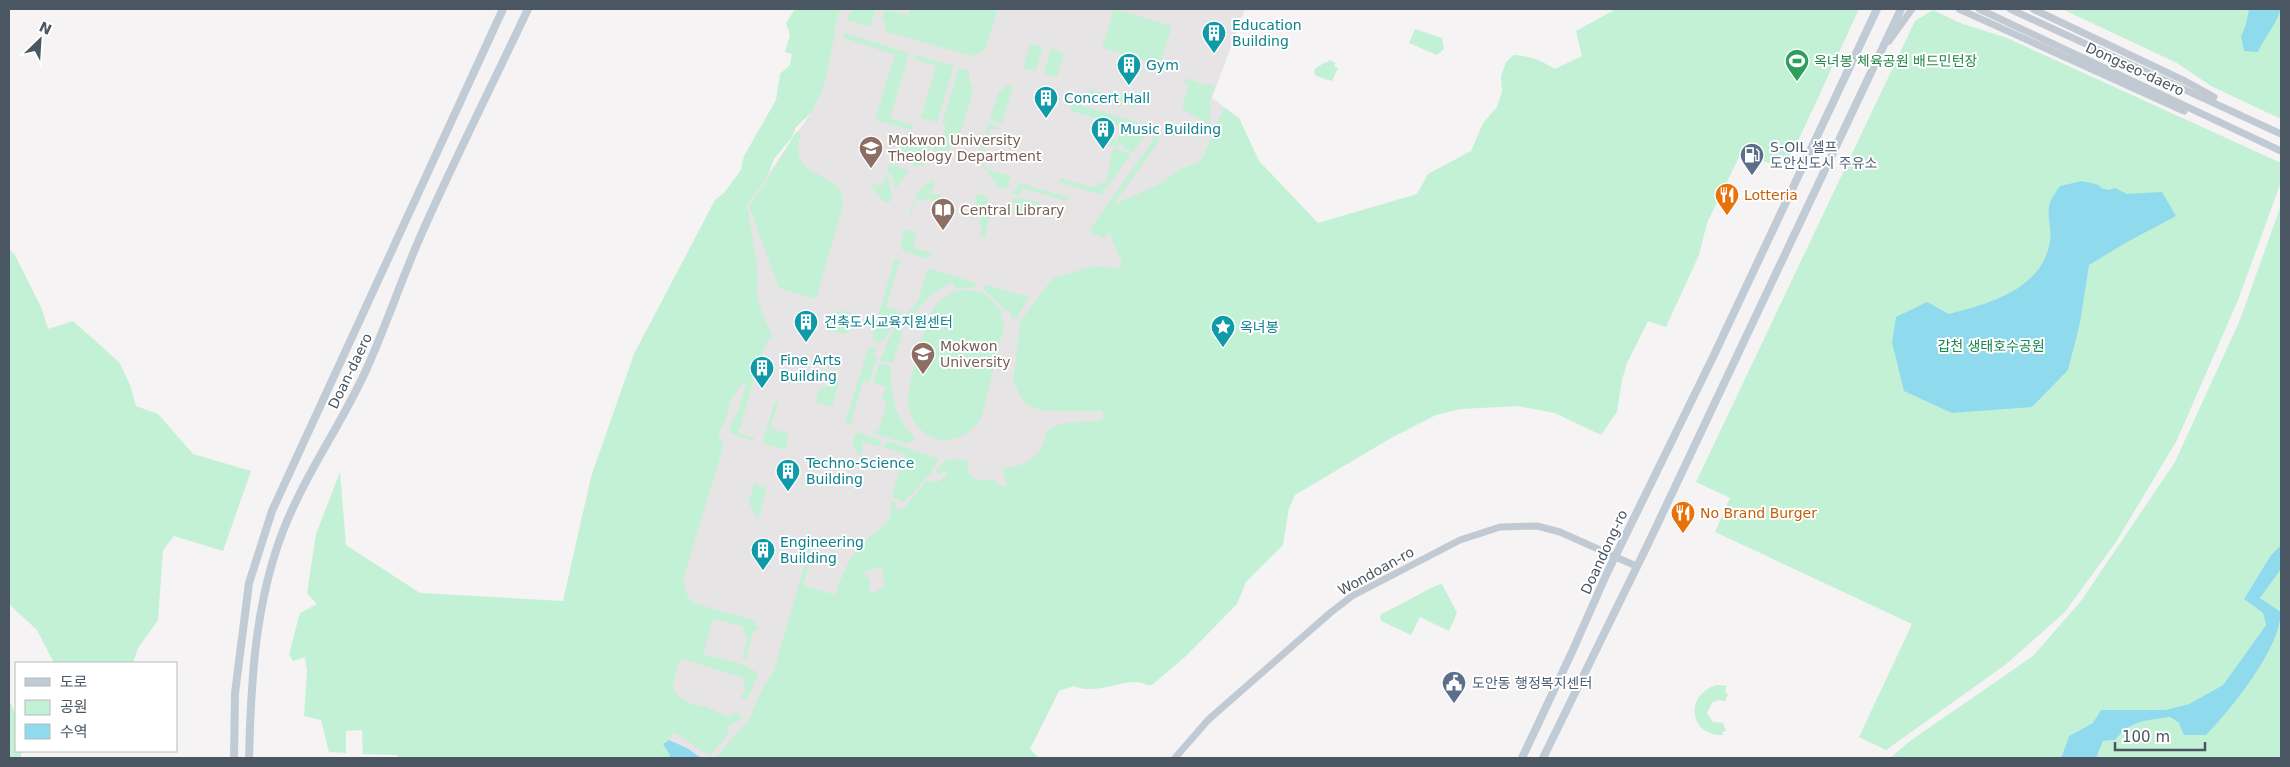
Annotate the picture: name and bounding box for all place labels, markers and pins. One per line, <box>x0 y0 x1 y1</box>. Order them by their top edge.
place label: Education Building <box>1232 17 1302 49</box>
building icon: Education Building <box>1201 20 1227 54</box>
sports icon: 옥녀봉 체육공원 배드민턴장 <box>1784 48 1810 82</box>
building icon: Gym <box>1116 52 1142 86</box>
place label: 옥녀봉 체육공원 배드민턴장 <box>1814 53 1978 69</box>
place label: Gym <box>1146 57 1179 73</box>
building icon: Concert Hall <box>1033 85 1059 119</box>
place label: Concert Hall <box>1064 90 1150 106</box>
building icon: Music Building <box>1090 116 1116 150</box>
place label: Music Building <box>1120 121 1221 137</box>
place label: Mokwon University Theology Department <box>887 132 1042 164</box>
school or university icon: Mokwon University Theology Department <box>858 135 884 169</box>
place label: S-OIL 셀프 도안신도시 주유소 <box>1770 139 1878 171</box>
fuel station icon: S-OIL 셀프 도안신도시 주유소 <box>1739 142 1765 176</box>
restaurant icon: Lotteria <box>1714 182 1740 216</box>
place label: Lotteria <box>1744 187 1798 203</box>
library icon: Central Library <box>930 197 956 231</box>
place label: Central Library <box>960 202 1064 218</box>
building icon: 건축도시교육지원센터 <box>793 309 819 343</box>
place label: 건축도시교육지원센터 <box>824 314 953 330</box>
place icon: 옥녀봉 <box>1210 314 1236 348</box>
place label: 옥녀봉 <box>1240 319 1279 335</box>
place label: Mokwon University <box>940 338 1011 370</box>
school or university icon: Mokwon University <box>910 341 936 375</box>
place label: Fine Arts Building <box>780 352 841 384</box>
building icon: Fine Arts Building <box>749 355 775 389</box>
place label: Techno-Science Building <box>805 455 914 487</box>
building icon: Techno-Science Building <box>775 458 801 492</box>
restaurant icon: No Brand Burger <box>1670 500 1696 534</box>
place label: No Brand Burger <box>1700 505 1817 521</box>
place label: Engineering Building <box>780 534 864 566</box>
building icon: Engineering Building <box>750 537 776 571</box>
public building icon: 도안동 행정복지센터 <box>1441 670 1467 704</box>
place label: 도안동 행정복지센터 <box>1472 675 1592 691</box>

